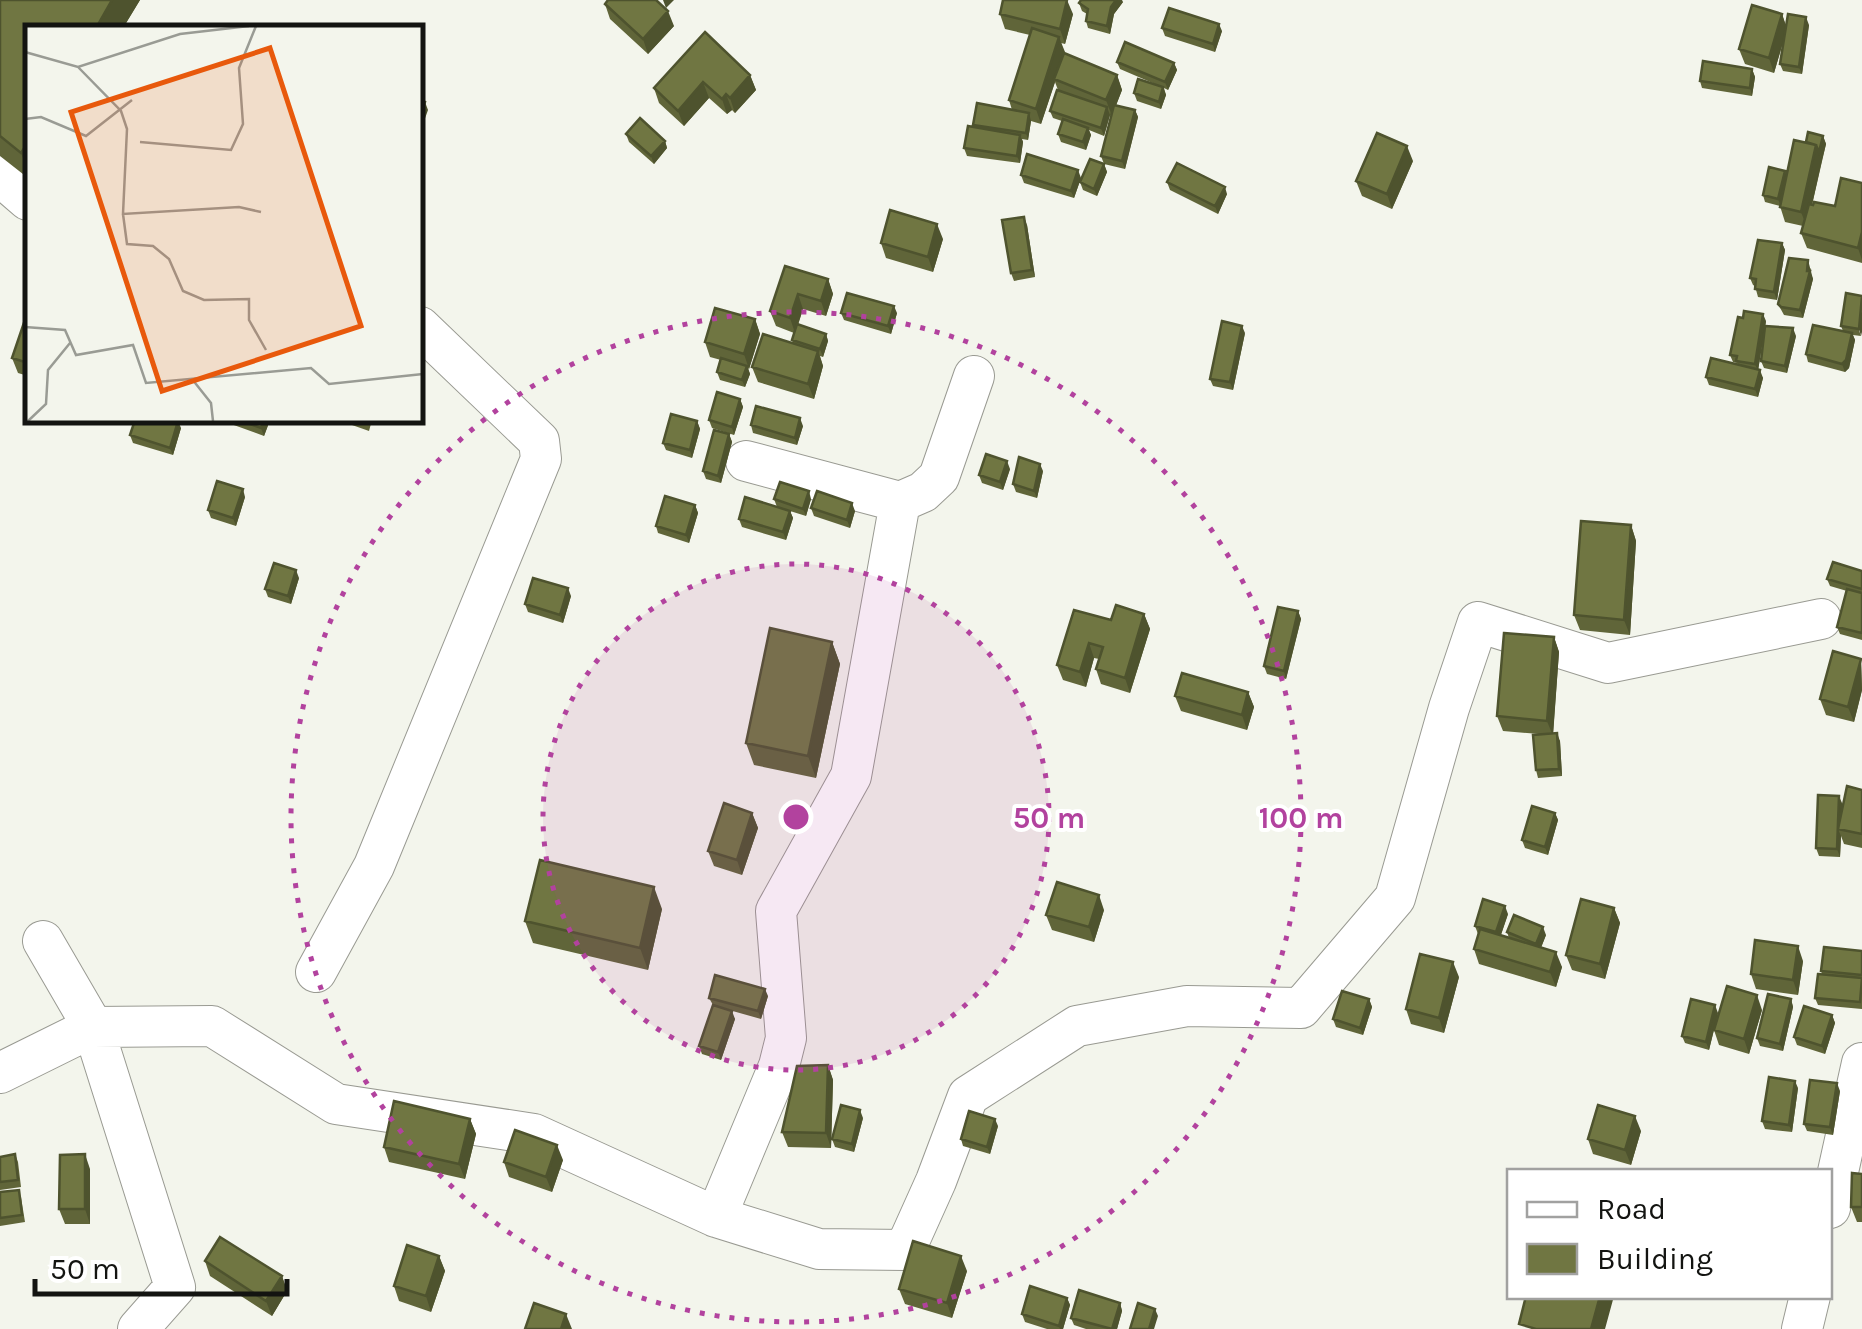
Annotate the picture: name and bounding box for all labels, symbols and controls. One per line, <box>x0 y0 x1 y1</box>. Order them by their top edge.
inset map <box>25 25 422 422</box>
centre of rings <box>778 799 814 835</box>
text: 50 m <box>1013 800 1085 836</box>
text: 100 m <box>1259 800 1343 836</box>
legend <box>1507 1169 1832 1299</box>
text: Road <box>1597 1191 1666 1227</box>
scale bar <box>35 1234 288 1296</box>
text: Building <box>1597 1241 1713 1277</box>
text: 50 m <box>50 1251 120 1287</box>

